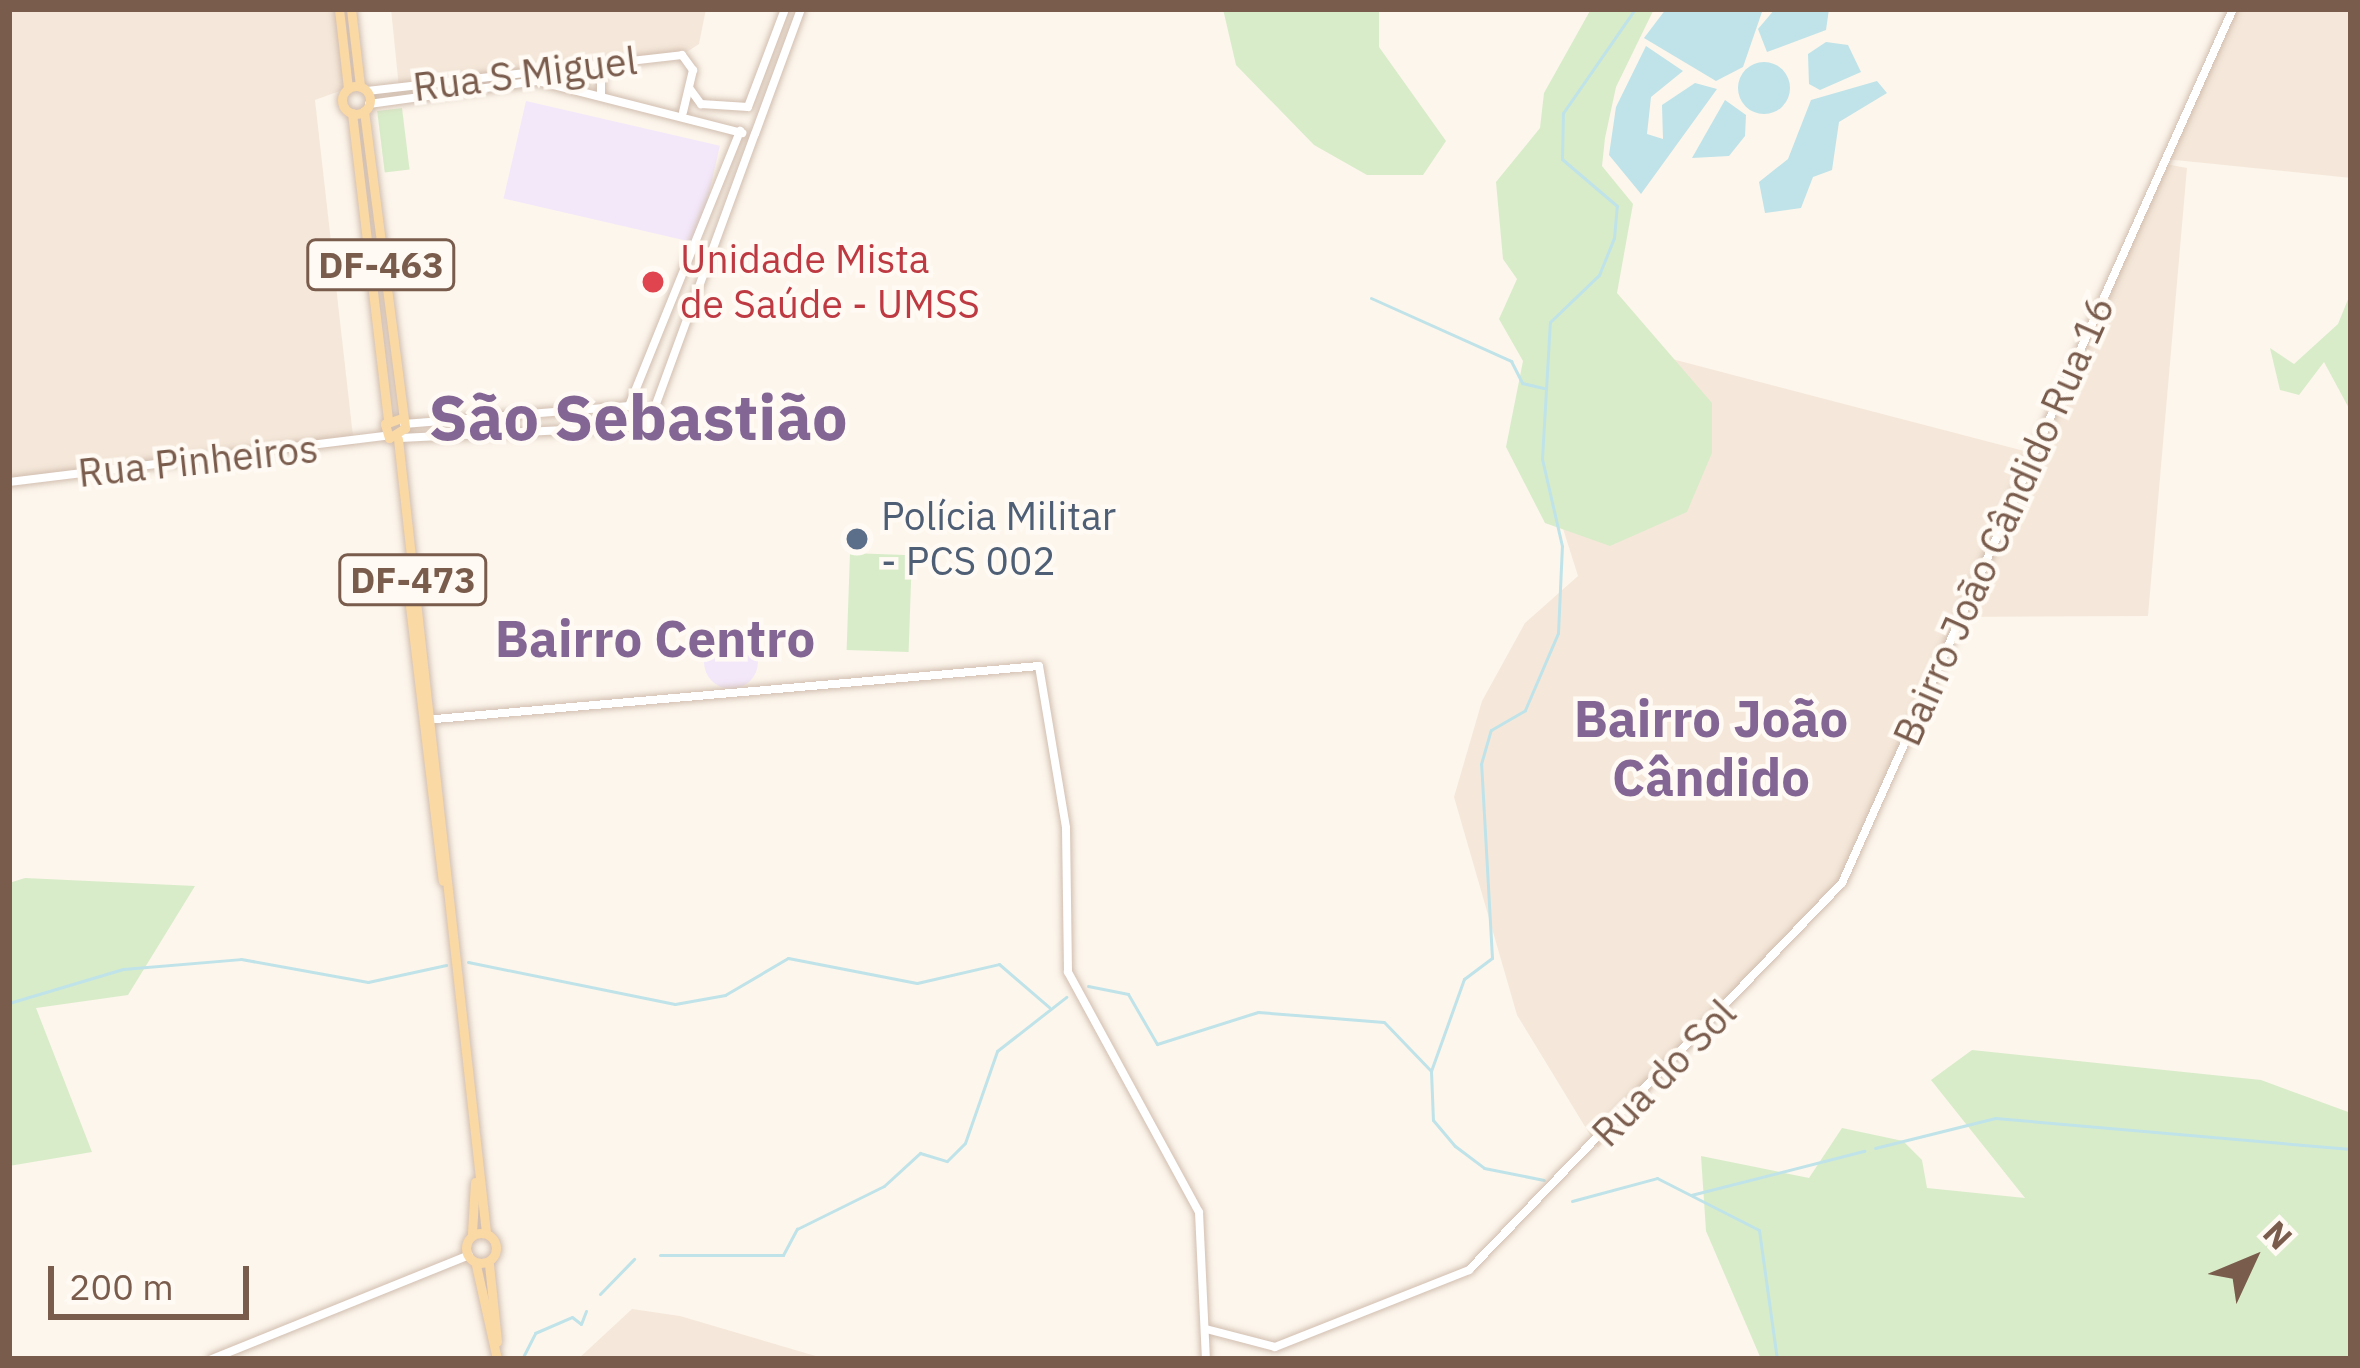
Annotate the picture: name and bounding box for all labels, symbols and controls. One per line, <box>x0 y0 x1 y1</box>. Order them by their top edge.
street label: Rua S Miguel <box>410 37 640 111</box>
road number: DF-463 <box>306 235 456 295</box>
place label: Unidade Mista de Saúde - UMSS <box>680 237 980 328</box>
marker: Unidade Mista de Saúde - UMSS <box>637 266 669 298</box>
street label: Bairro João Cândido Rua 16 <box>1884 289 2124 753</box>
district label: São Sebastião <box>428 378 848 454</box>
street label: Rua Pinheiros <box>76 425 320 497</box>
place label: Polícia Militar - PCS 002 <box>881 494 1116 585</box>
marker: Polícia Militar - PCS 002 <box>844 526 870 552</box>
road number: DF-473 <box>338 550 488 610</box>
district label: Bairro Centro <box>495 607 815 669</box>
district label: Bairro João Cândido <box>1574 688 1848 808</box>
street label: Rua do Sol <box>1583 990 1745 1156</box>
north arrow <box>2192 1200 2312 1320</box>
text: N <box>2254 1211 2302 1258</box>
scale bar <box>54 1242 255 1316</box>
text: 200 m <box>69 1263 174 1310</box>

